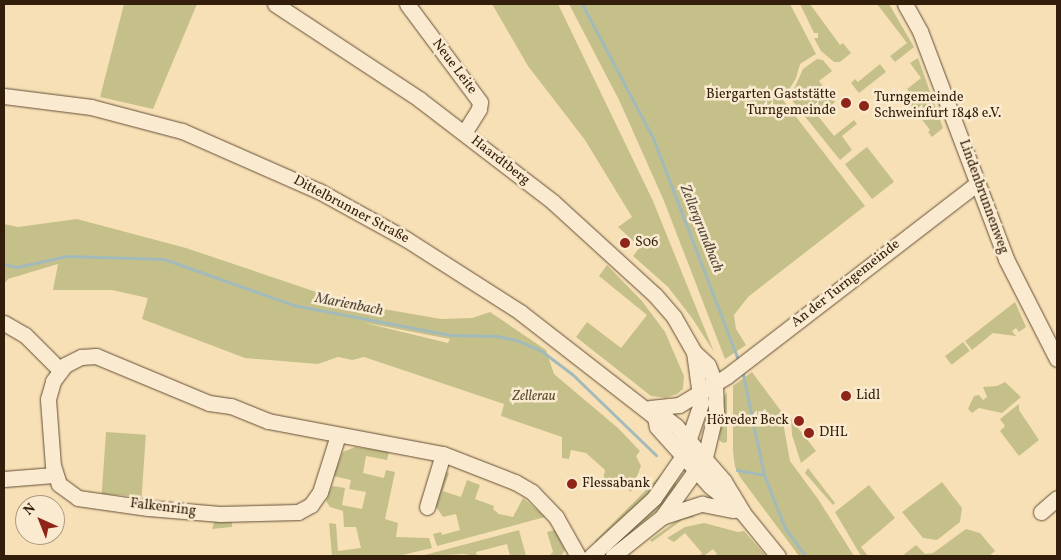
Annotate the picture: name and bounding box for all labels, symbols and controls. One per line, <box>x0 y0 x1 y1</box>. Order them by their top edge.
street label: Neue Leite <box>428 36 480 98</box>
place label: Biergarten Gaststätte Turngemeinde <box>706 87 836 120</box>
place label: Turngemeinde Schweinfurt 1848 e.V. <box>874 90 1001 122</box>
marker: Biergarten Gaststätte Turngemeinde <box>840 97 852 109</box>
marker: Turngemeinde Schweinfurt 1848 e.V. <box>858 100 870 112</box>
street label: Haardtberg <box>467 133 533 189</box>
street label: Lindenbrunnenweg <box>955 138 1011 256</box>
street label: Dittelbrunner Straße <box>290 172 412 248</box>
water label: Zellergrundbach <box>675 182 727 276</box>
place label: S06 <box>635 235 658 251</box>
street label: An der Turngemeinde <box>788 236 904 332</box>
marker: S06 <box>619 237 631 249</box>
water label: Marienbach <box>313 290 385 320</box>
place label: Lidl <box>856 388 880 404</box>
park label: Zellerau <box>512 389 556 405</box>
marker: Lidl <box>840 390 852 402</box>
place label: Höreder Beck <box>706 413 789 429</box>
marker: Höreder Beck <box>793 415 805 427</box>
place label: DHL <box>819 425 848 441</box>
marker: DHL <box>803 427 815 439</box>
place label: Flessabank <box>582 476 650 492</box>
marker: Flessabank <box>566 478 578 490</box>
north arrow <box>15 495 65 545</box>
street label: Falkenring <box>129 496 197 520</box>
text: N <box>20 499 40 520</box>

